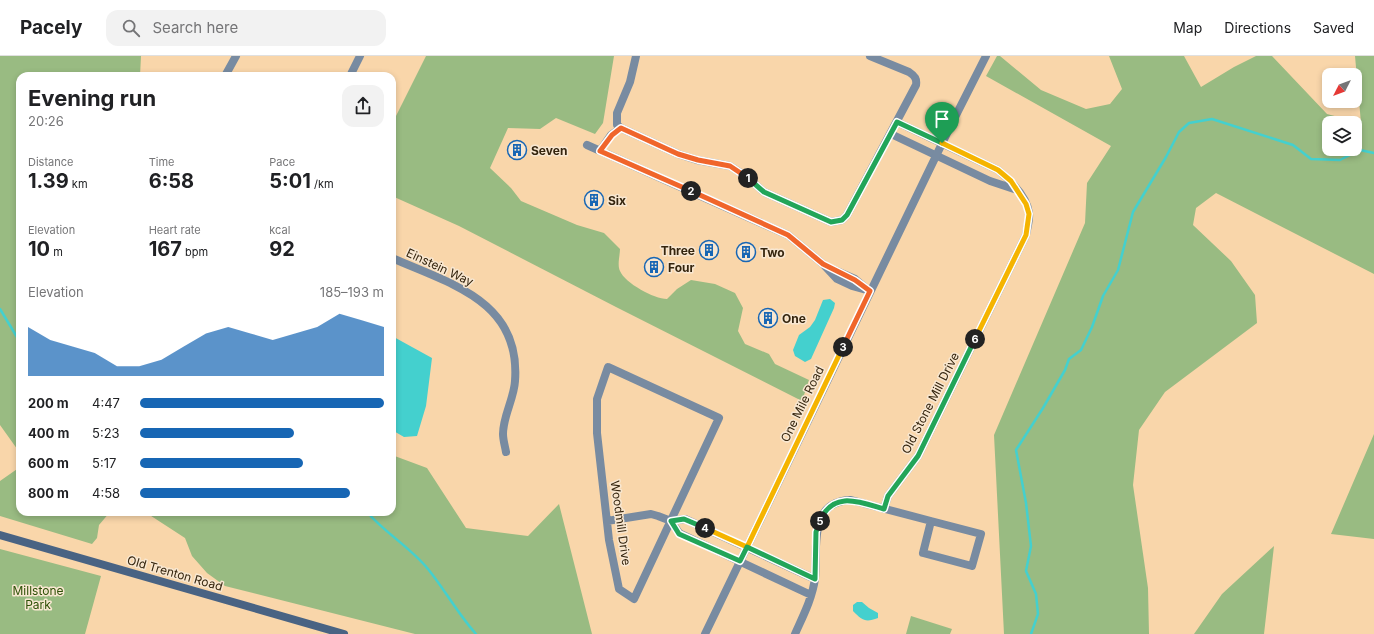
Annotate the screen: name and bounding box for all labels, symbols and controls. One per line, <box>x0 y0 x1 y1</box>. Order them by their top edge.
search box <box>106 10 386 46</box>
text: Pacely <box>20 16 82 39</box>
icon: search <box>120 17 142 39</box>
text: Search here <box>152 18 238 37</box>
text: Map <box>1173 19 1202 36</box>
text: Directions <box>1224 19 1291 36</box>
text: Saved <box>1313 19 1354 36</box>
north arrow <box>1322 68 1362 108</box>
map controls <box>1322 68 1362 156</box>
text: Evening run <box>28 85 156 111</box>
button: share <box>342 85 384 127</box>
pin <box>925 102 959 143</box>
icon: arrive <box>931 108 953 130</box>
text: 20:26 <box>28 113 64 129</box>
button: layers <box>1322 116 1362 156</box>
building icon: Seven <box>506 139 528 161</box>
place label: Seven <box>531 143 567 158</box>
text: Distance <box>28 155 73 169</box>
text: Time <box>149 155 174 169</box>
text: Pace <box>269 155 295 169</box>
pin: 1 <box>738 168 758 188</box>
text: 1.39 <box>28 169 69 193</box>
text: 6:58 <box>149 169 194 193</box>
text: 5:01 <box>269 169 311 193</box>
text: 1 <box>746 171 750 185</box>
text: km <box>69 177 88 191</box>
text: /km <box>311 177 334 191</box>
pin: 2 <box>681 181 701 201</box>
text: 2 <box>688 184 694 198</box>
building icon: Six <box>583 189 605 211</box>
place label: Six <box>608 193 626 208</box>
text: Elevation <box>28 223 75 237</box>
text: Heart rate <box>149 223 201 237</box>
text: kcal <box>269 223 290 237</box>
text: 10 <box>28 237 50 261</box>
text: 167 <box>149 237 182 261</box>
text: 92 <box>269 237 295 261</box>
building icon: Three <box>698 239 720 261</box>
building icon: Two <box>735 241 757 263</box>
place label: Three <box>661 243 695 258</box>
text: m <box>50 245 63 259</box>
text: bpm <box>182 245 208 259</box>
street label: Einstein Way <box>404 245 476 289</box>
place label: Two <box>760 245 785 260</box>
building icon: Four <box>643 256 665 278</box>
place label: Four <box>668 260 695 275</box>
text: Elevation <box>28 284 84 300</box>
text: 185–193 m <box>320 284 384 300</box>
building icon: One <box>757 307 779 329</box>
place label: One <box>782 311 806 326</box>
pin: 6 <box>965 329 985 349</box>
text: 6 <box>971 332 979 346</box>
pin: 3 <box>833 337 853 357</box>
text: 3 <box>839 340 847 354</box>
street label: Old Stone Mill Drive <box>898 350 962 456</box>
street label: One Mile Road <box>777 364 827 444</box>
text: 200 m <box>28 395 69 411</box>
text: 4:47 <box>92 395 120 411</box>
text: 400 m <box>28 425 69 441</box>
text: 5:23 <box>92 425 120 441</box>
text: 600 m <box>28 455 69 471</box>
text: 5:17 <box>92 455 116 471</box>
street label: Woodmill Drive <box>608 480 634 566</box>
text: 800 m <box>28 485 69 501</box>
text: 4:58 <box>92 485 120 501</box>
pin: 5 <box>810 511 830 531</box>
text: 5 <box>816 514 824 528</box>
pin: 4 <box>695 518 715 538</box>
text: 4 <box>701 521 709 535</box>
street label: Old Trenton Road <box>125 552 225 594</box>
park label: Millstone Park <box>13 583 63 612</box>

